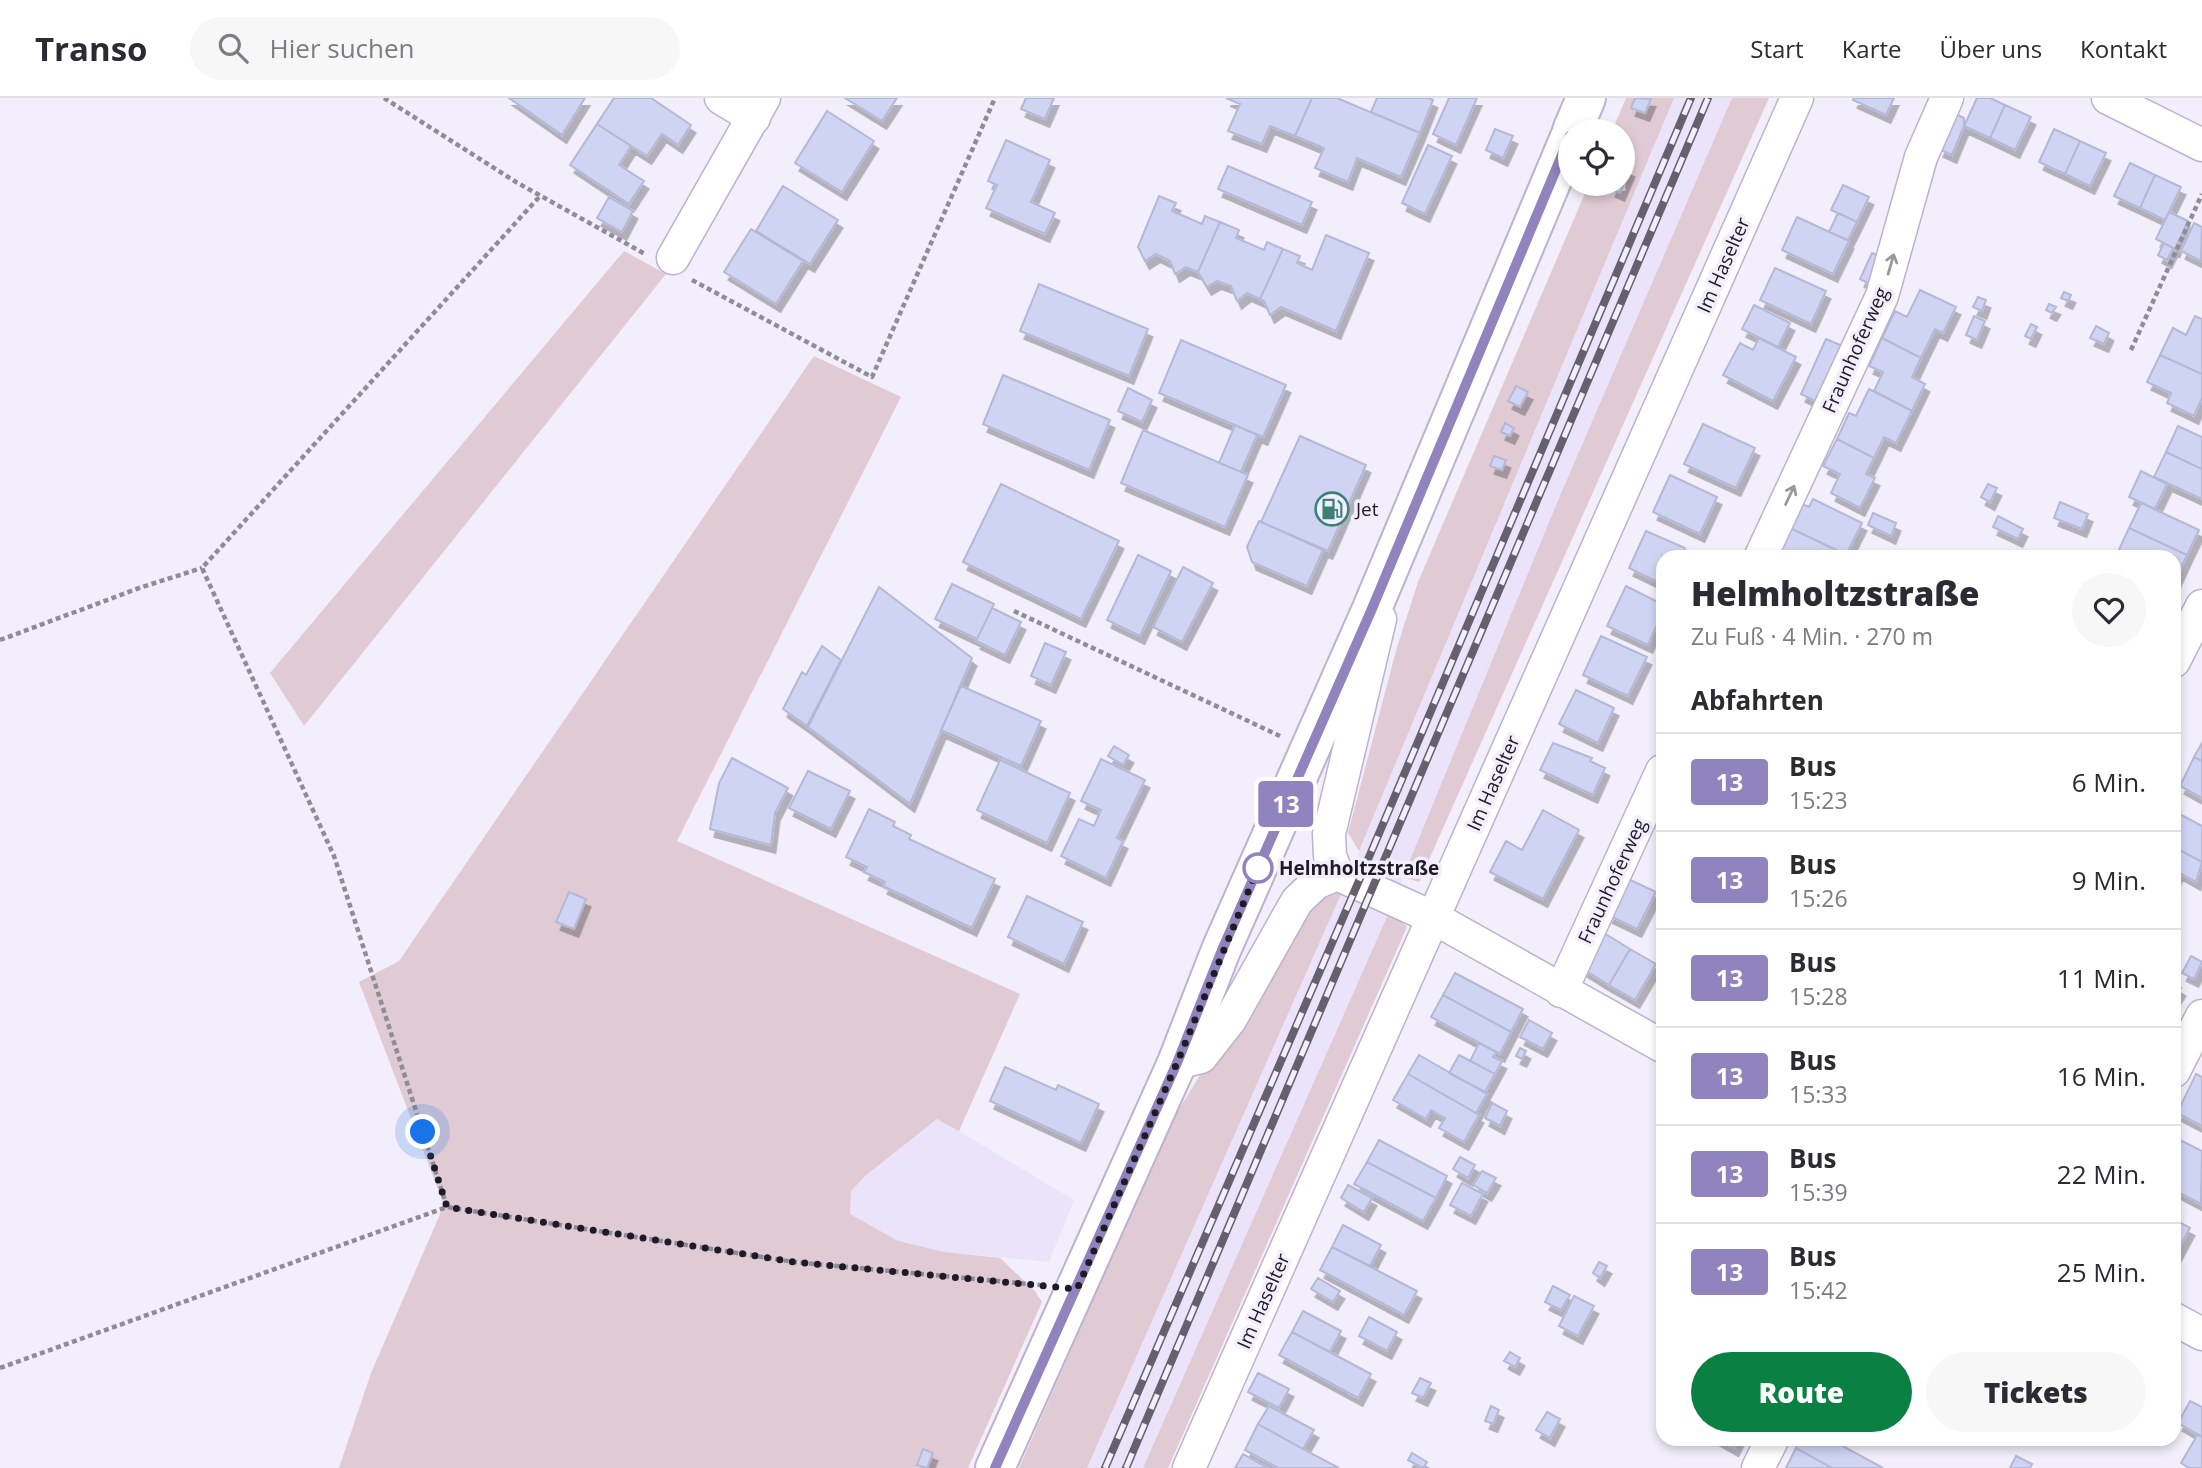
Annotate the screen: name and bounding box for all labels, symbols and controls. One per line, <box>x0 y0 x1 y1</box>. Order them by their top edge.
search box <box>190 17 680 80</box>
text: Transo <box>35 26 148 71</box>
icon: search <box>214 29 252 67</box>
text: Hier suchen <box>270 30 415 66</box>
text: Start <box>1750 32 1804 65</box>
text: Karte <box>1842 32 1902 65</box>
text: Über uns <box>1940 32 2042 65</box>
text: Kontakt <box>2080 32 2167 65</box>
map controls <box>1558 119 1635 196</box>
button: locate <box>1558 119 1635 196</box>
street label: Im Haselter <box>1690 213 1756 317</box>
one-way arrow <box>1885 253 1898 275</box>
street label: Fraunhoferweg <box>1816 283 1894 417</box>
one-way arrow <box>1784 484 1797 506</box>
fuel station icon: Jet <box>1313 490 1351 528</box>
place label: Jet <box>1354 496 1379 522</box>
text: Helmholtzstraße <box>1691 571 1980 616</box>
button: heart <box>2072 573 2146 647</box>
text: Zu Fuß · 4 Min. · 270 m <box>1691 620 1933 652</box>
text: Abfahrten <box>1691 682 1824 718</box>
street label: Im Haselter <box>1460 731 1526 835</box>
text: Bus <box>1789 748 1836 784</box>
text: 6 Min. <box>2072 764 2146 800</box>
text: 13 <box>1716 765 1743 798</box>
line badge: 13 <box>1254 781 1318 827</box>
text: 15:23 <box>1789 784 1848 816</box>
text: 13 <box>1272 787 1300 820</box>
street label: Fraunhoferweg <box>1572 814 1652 948</box>
text: Bus <box>1789 846 1836 882</box>
marker: Helmholtzstraße <box>1243 853 1273 883</box>
place label: Helmholtzstraße <box>1279 855 1439 881</box>
text: 9 Min. <box>2072 862 2146 898</box>
text: 13 <box>1716 863 1743 896</box>
text: 15:26 <box>1789 882 1848 914</box>
text: Bus <box>1789 944 1836 980</box>
text: 11 Min. <box>2057 960 2146 996</box>
text: 13 <box>1716 961 1743 994</box>
text: 15:28 <box>1789 980 1848 1012</box>
text: Bus <box>1789 1042 1836 1078</box>
text: 16 Min. <box>2057 1058 2146 1094</box>
text: 13 <box>1716 1059 1743 1092</box>
text: 15:33 <box>1789 1078 1848 1110</box>
your location <box>405 1114 440 1149</box>
text: Bus <box>1789 1140 1836 1176</box>
text: 22 Min. <box>2057 1156 2146 1192</box>
text: 13 <box>1716 1157 1743 1190</box>
text: 15:39 <box>1789 1176 1848 1208</box>
text: Bus <box>1789 1238 1836 1274</box>
street label: Im Haselter <box>1230 1249 1296 1353</box>
text: 25 Min. <box>2057 1254 2146 1290</box>
text: 13 <box>1716 1255 1743 1288</box>
text: 15:42 <box>1789 1274 1848 1306</box>
button: Route <box>1691 1352 1912 1432</box>
button: Tickets <box>1926 1352 2146 1432</box>

